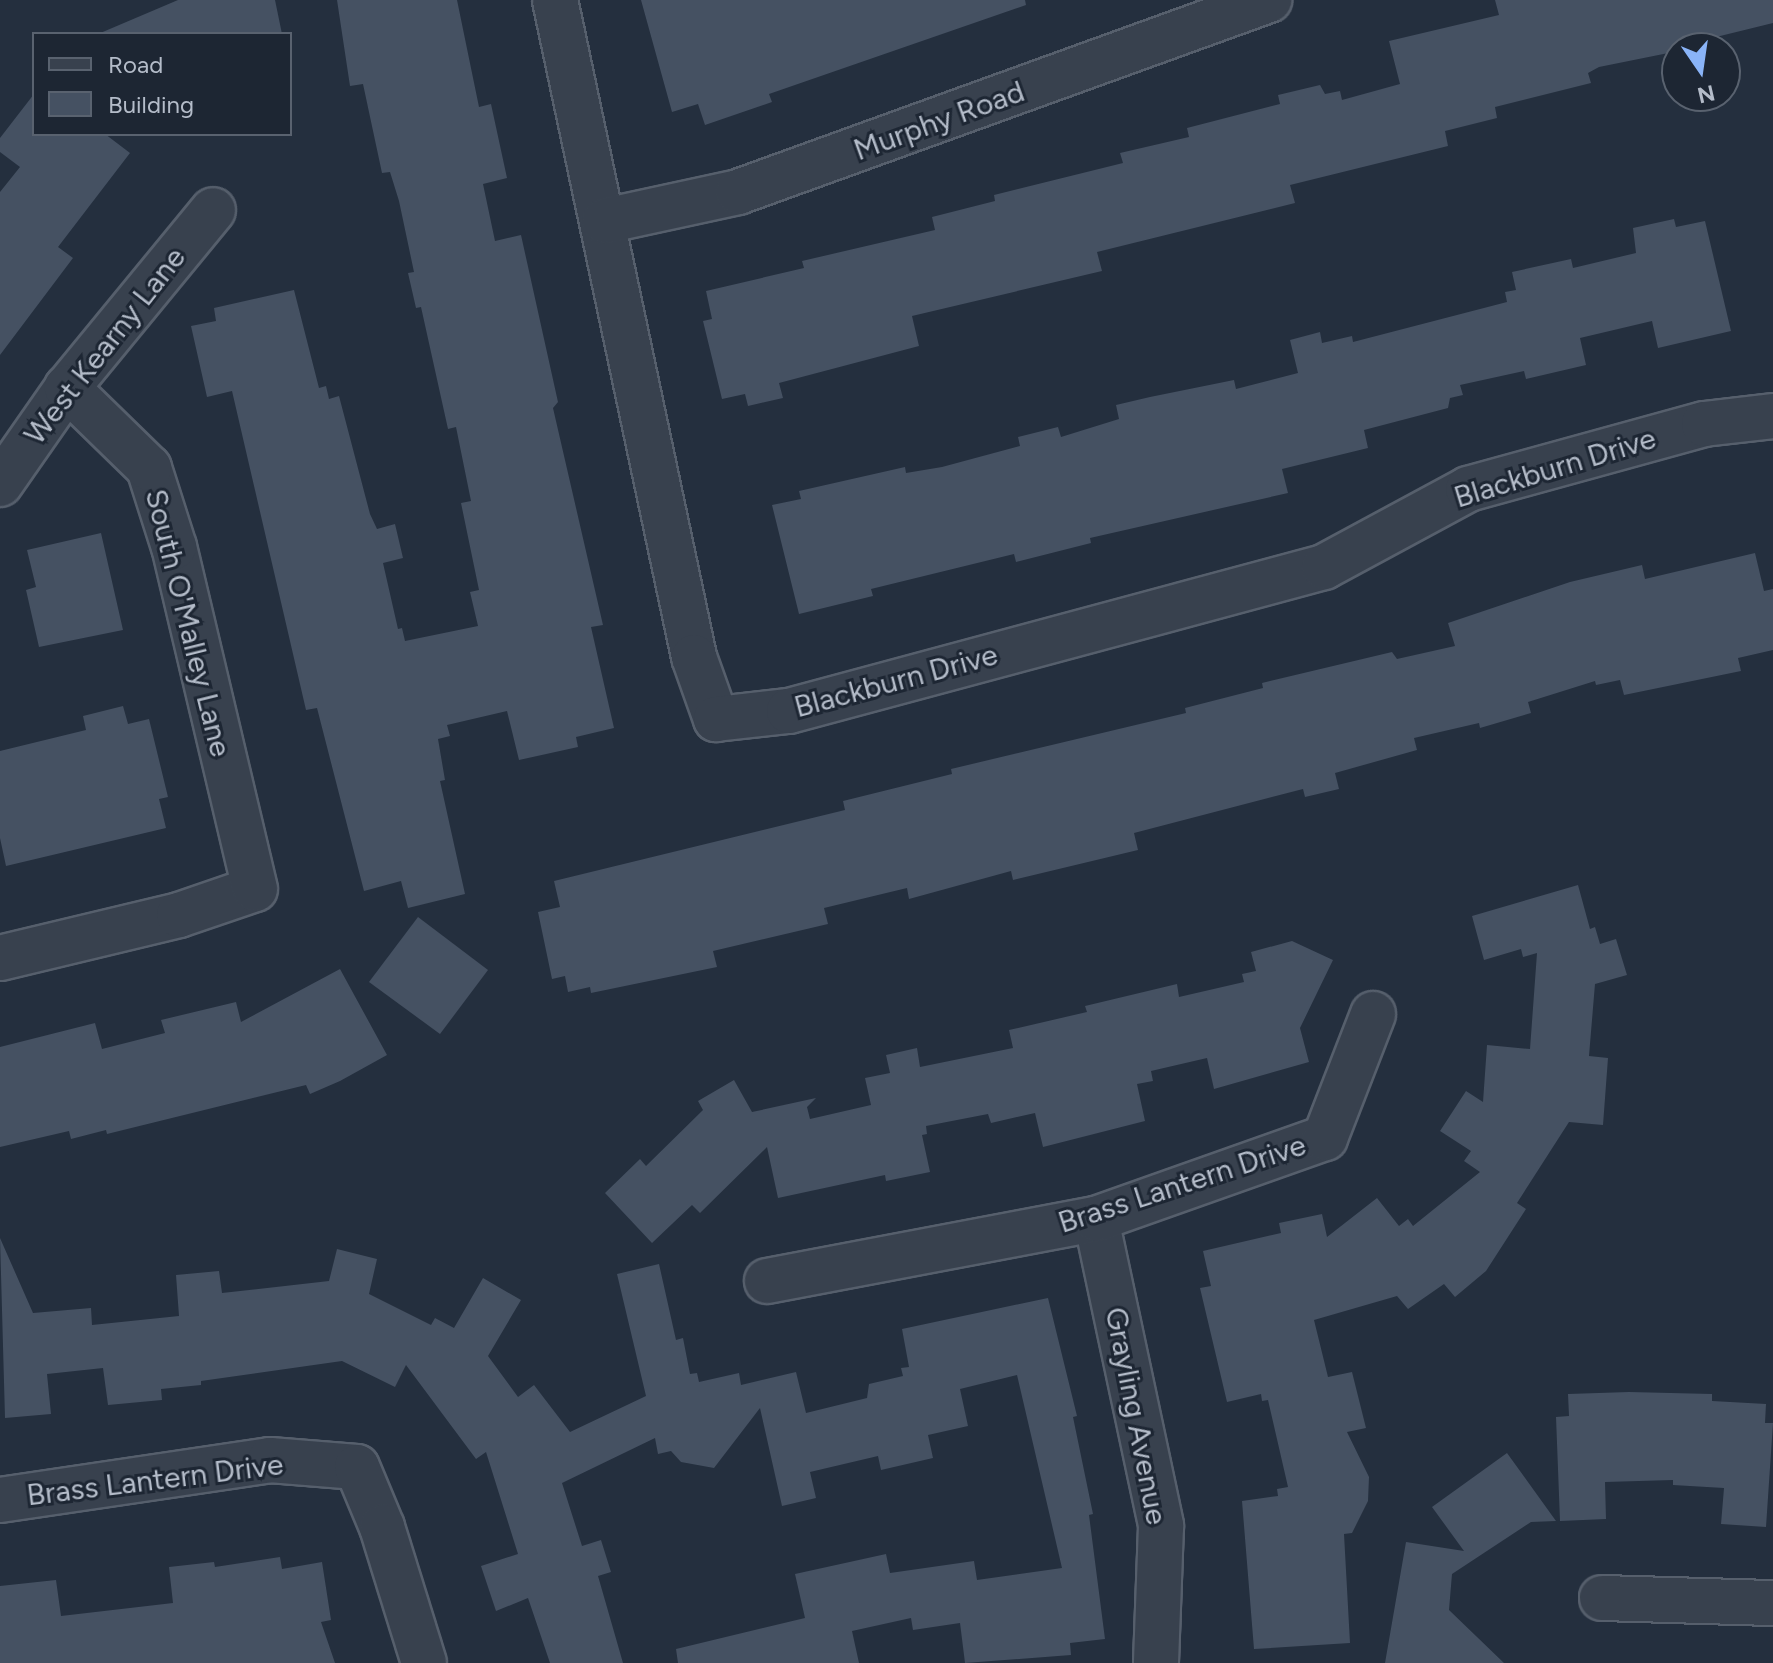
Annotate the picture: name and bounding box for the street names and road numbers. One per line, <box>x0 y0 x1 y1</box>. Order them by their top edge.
street label: Murphy Road <box>849 74 1029 168</box>
street label: West Kearny Lane <box>17 240 193 452</box>
street label: Blackburn Drive <box>1450 420 1660 516</box>
street label: South O'Malley Lane <box>137 486 239 760</box>
street label: Blackburn Drive <box>790 637 1002 725</box>
street label: Brass Lantern Drive <box>1054 1127 1310 1241</box>
street label: Grayling Avenue <box>1097 1304 1175 1528</box>
street label: Brass Lantern Drive <box>25 1446 285 1514</box>

